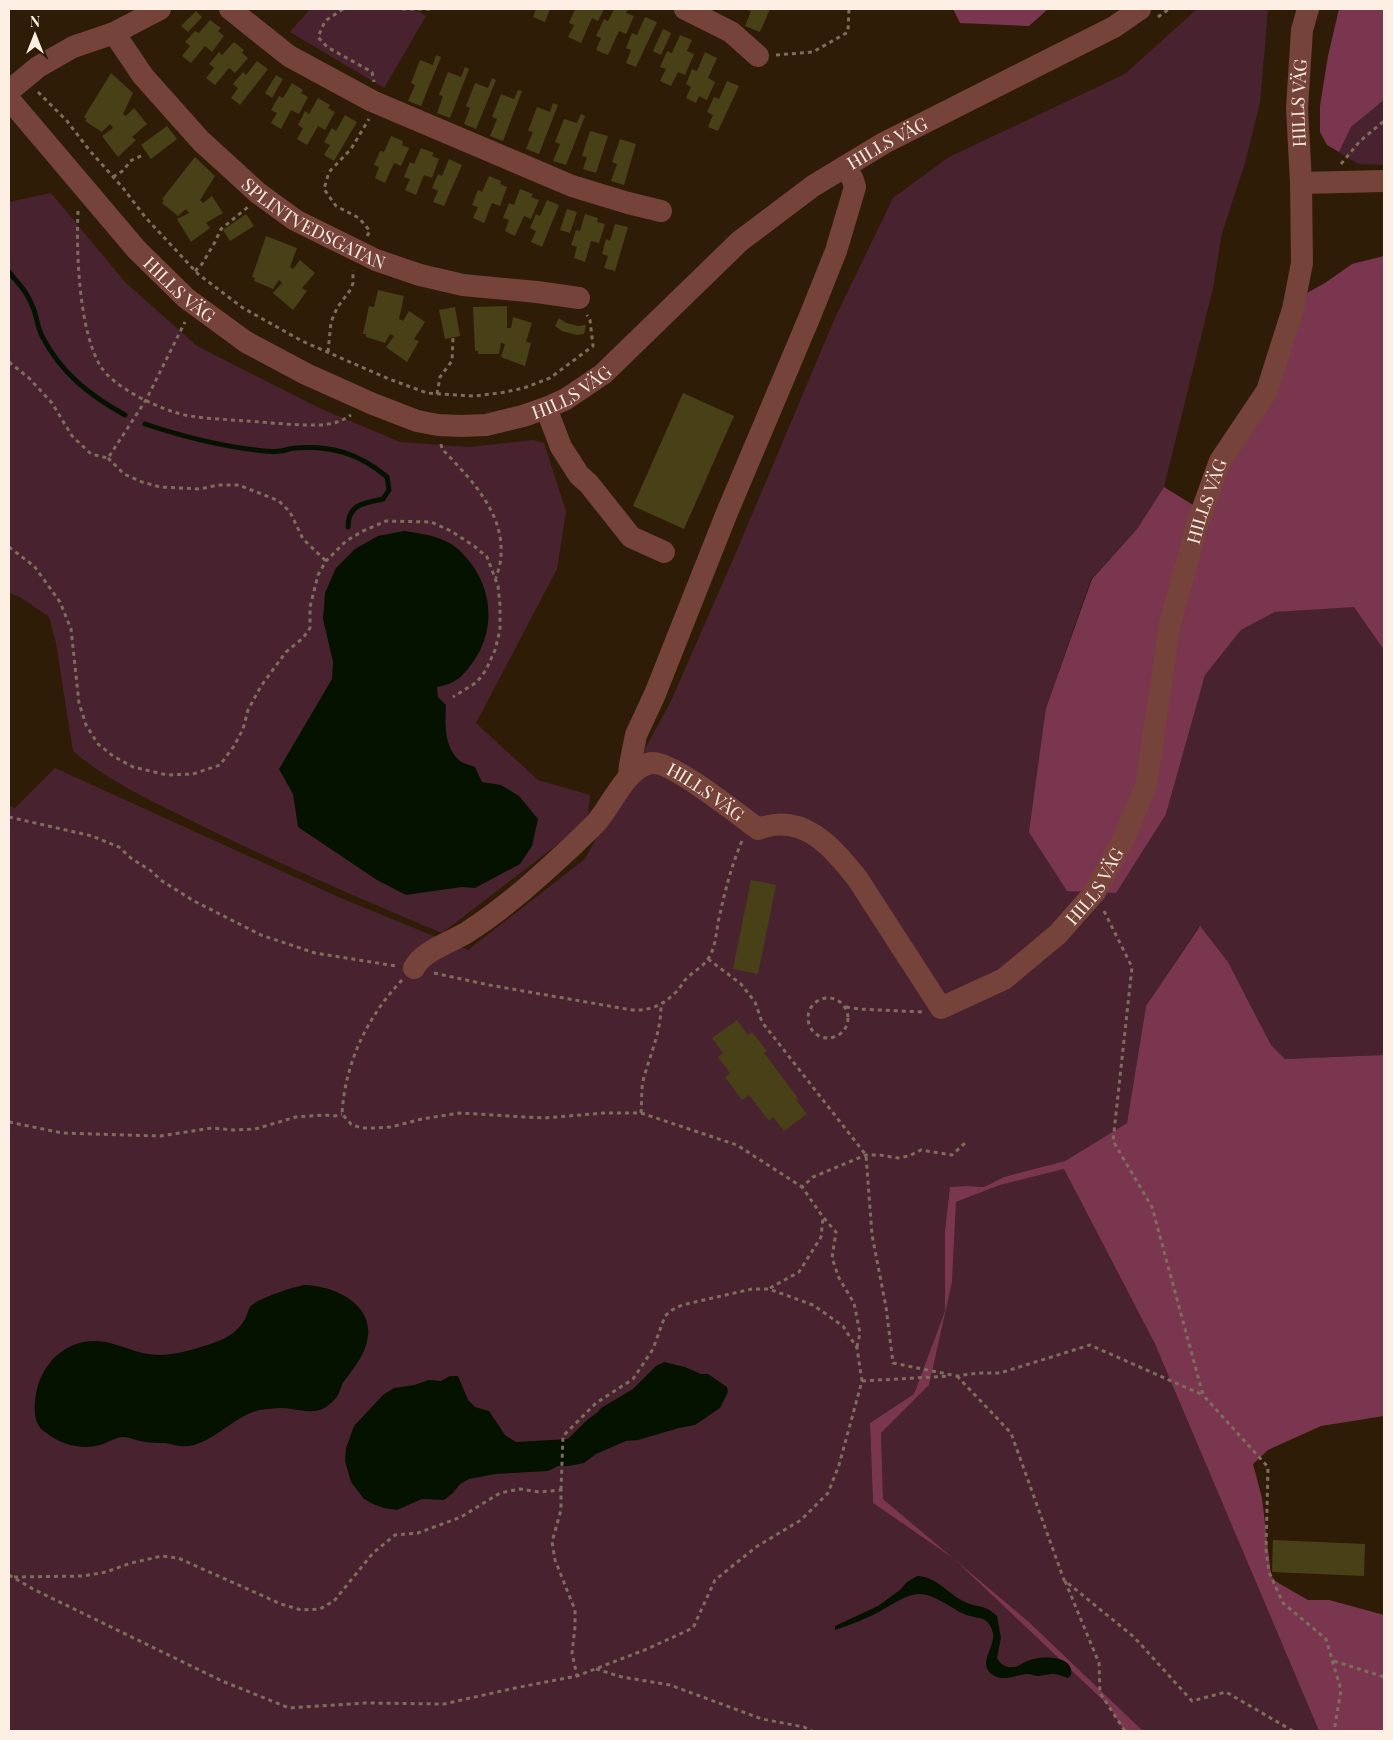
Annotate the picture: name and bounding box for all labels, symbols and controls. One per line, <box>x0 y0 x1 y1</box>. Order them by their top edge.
north arrow <box>10 10 60 60</box>
text: N <box>30 12 40 31</box>
street label: HILLS VÄG <box>1285 58 1312 148</box>
street label: HILLS VÄG <box>842 111 932 175</box>
street label: SPLINTVEDSGATAN <box>237 172 389 274</box>
street label: HILLS VÄG <box>138 251 221 328</box>
street label: HILLS VÄG <box>528 360 617 424</box>
street label: HILLS VÄG <box>1181 455 1232 547</box>
street label: HILLS VÄG <box>663 757 750 827</box>
street label: HILLS VÄG <box>1060 843 1129 930</box>

